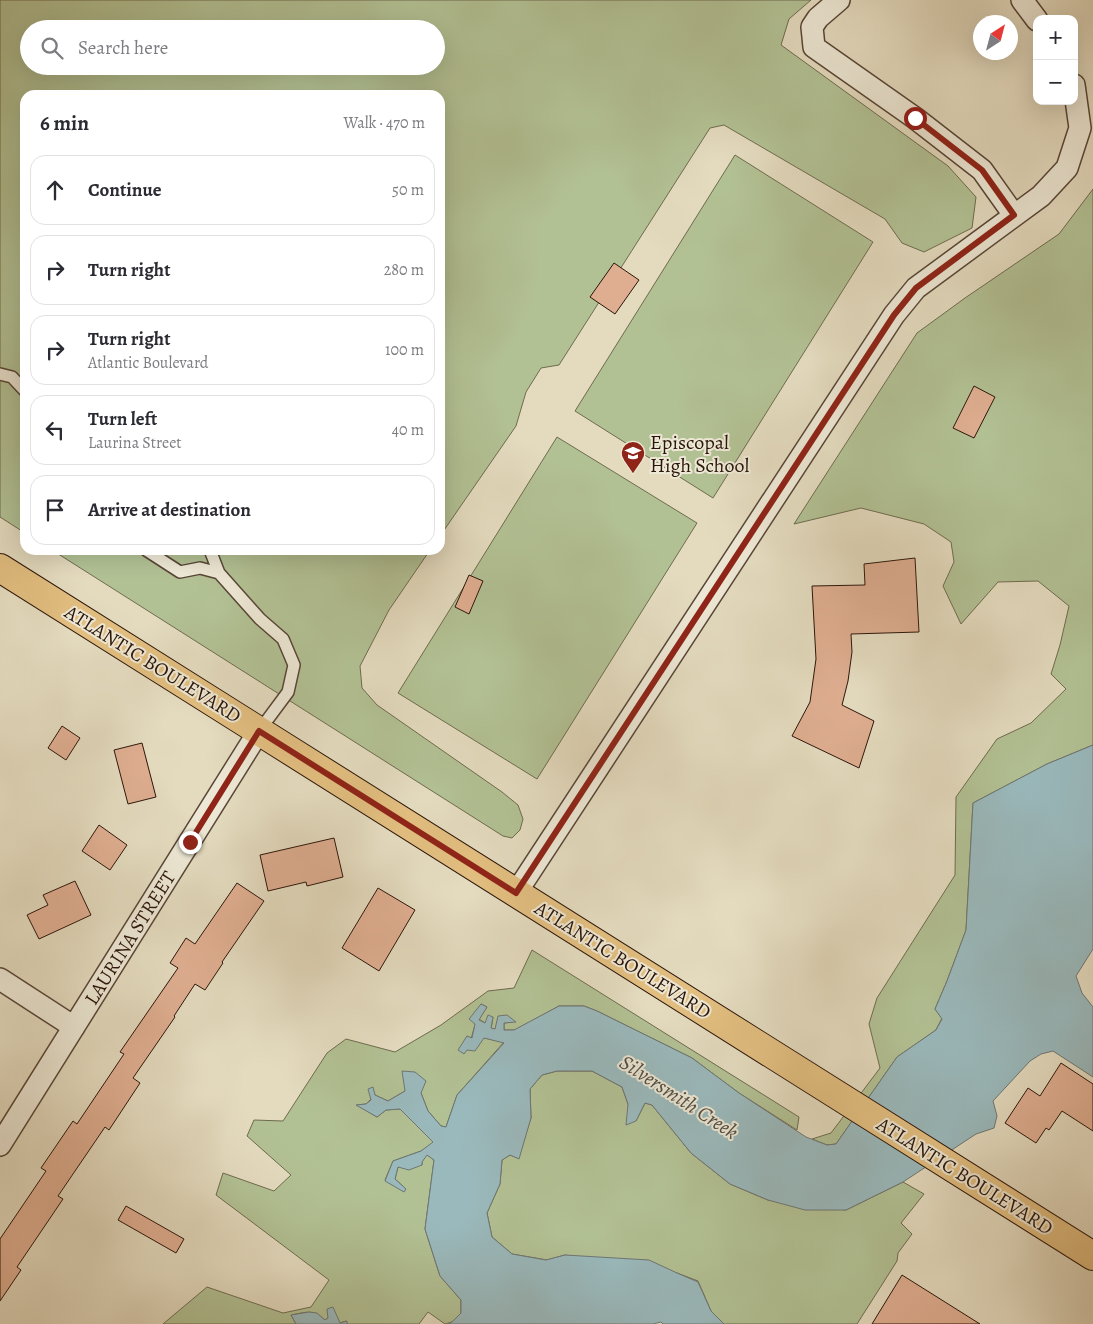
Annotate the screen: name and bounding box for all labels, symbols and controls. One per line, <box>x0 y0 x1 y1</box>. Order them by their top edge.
north arrow <box>973 15 1018 60</box>
map controls <box>1033 15 1078 105</box>
button: + <box>1033 15 1078 60</box>
search box <box>20 20 445 75</box>
icon: search <box>38 34 66 62</box>
text: Search here <box>78 35 168 61</box>
button: − <box>1033 60 1078 105</box>
route start <box>904 107 927 130</box>
text: 6 min <box>40 109 89 137</box>
text: Walk · 470 m <box>344 112 425 134</box>
icon: ahead <box>41 176 69 204</box>
text: Continue <box>88 177 162 203</box>
text: 50 m <box>392 179 424 201</box>
icon: right <box>41 256 69 284</box>
text: Turn right <box>88 257 170 283</box>
text: 280 m <box>384 259 424 281</box>
text: Turn right <box>88 326 170 352</box>
icon: right <box>41 336 69 364</box>
text: 100 m <box>385 339 424 361</box>
text: Atlantic Boulevard <box>88 352 208 374</box>
text: Turn left <box>88 406 157 432</box>
icon: left <box>41 416 69 444</box>
text: 40 m <box>392 419 424 441</box>
place label: Episcopal High School <box>650 429 749 479</box>
text: Laurina Street <box>88 432 182 454</box>
school or university icon: Episcopal High School <box>620 440 646 474</box>
icon: arrive <box>41 496 69 524</box>
text: Arrive at destination <box>88 497 251 523</box>
street label: ATLANTIC BOULEVARD <box>59 598 246 729</box>
route end <box>179 831 202 854</box>
street label: LAURINA STREET <box>78 866 182 1010</box>
street label: ATLANTIC BOULEVARD <box>529 894 716 1025</box>
water label: Silversmith Creek <box>614 1048 744 1146</box>
street label: ATLANTIC BOULEVARD <box>871 1110 1058 1241</box>

